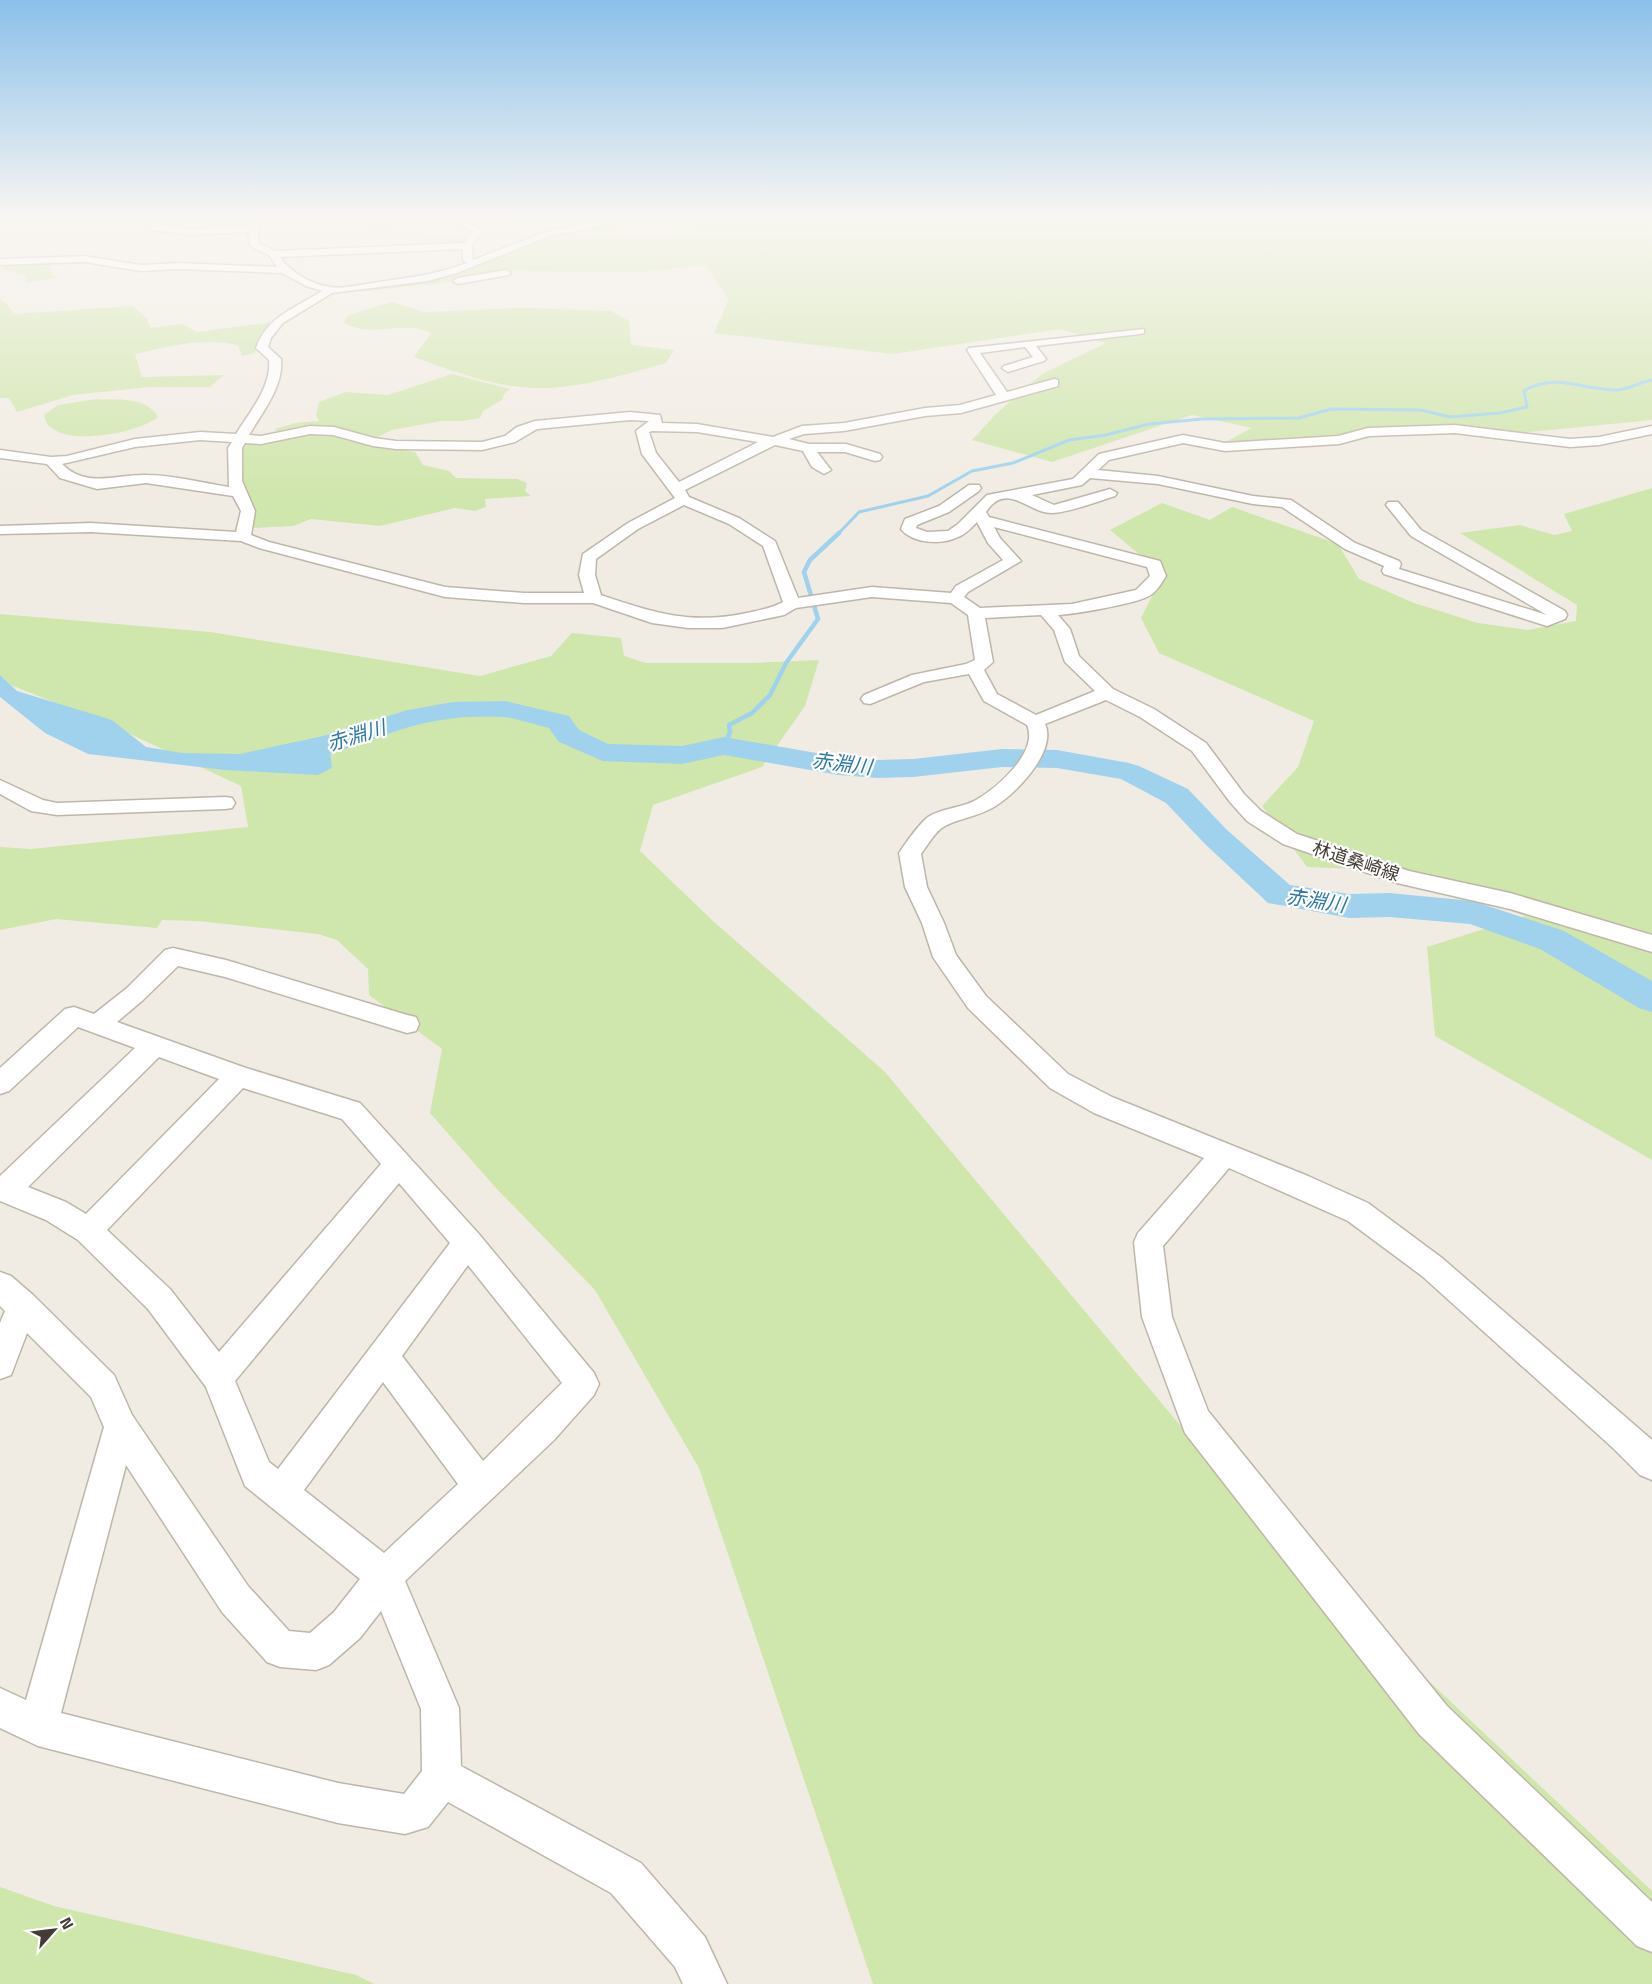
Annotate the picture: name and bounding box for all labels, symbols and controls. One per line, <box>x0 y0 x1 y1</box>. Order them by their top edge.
water label: 赤淵川 <box>323 711 391 759</box>
water label: 赤淵川 <box>810 744 876 782</box>
street label: 林道桑崎線 <box>1309 834 1403 888</box>
water label: 赤淵川 <box>1284 880 1350 920</box>
north arrow <box>24 1900 84 1960</box>
text: N <box>54 1912 80 1933</box>

